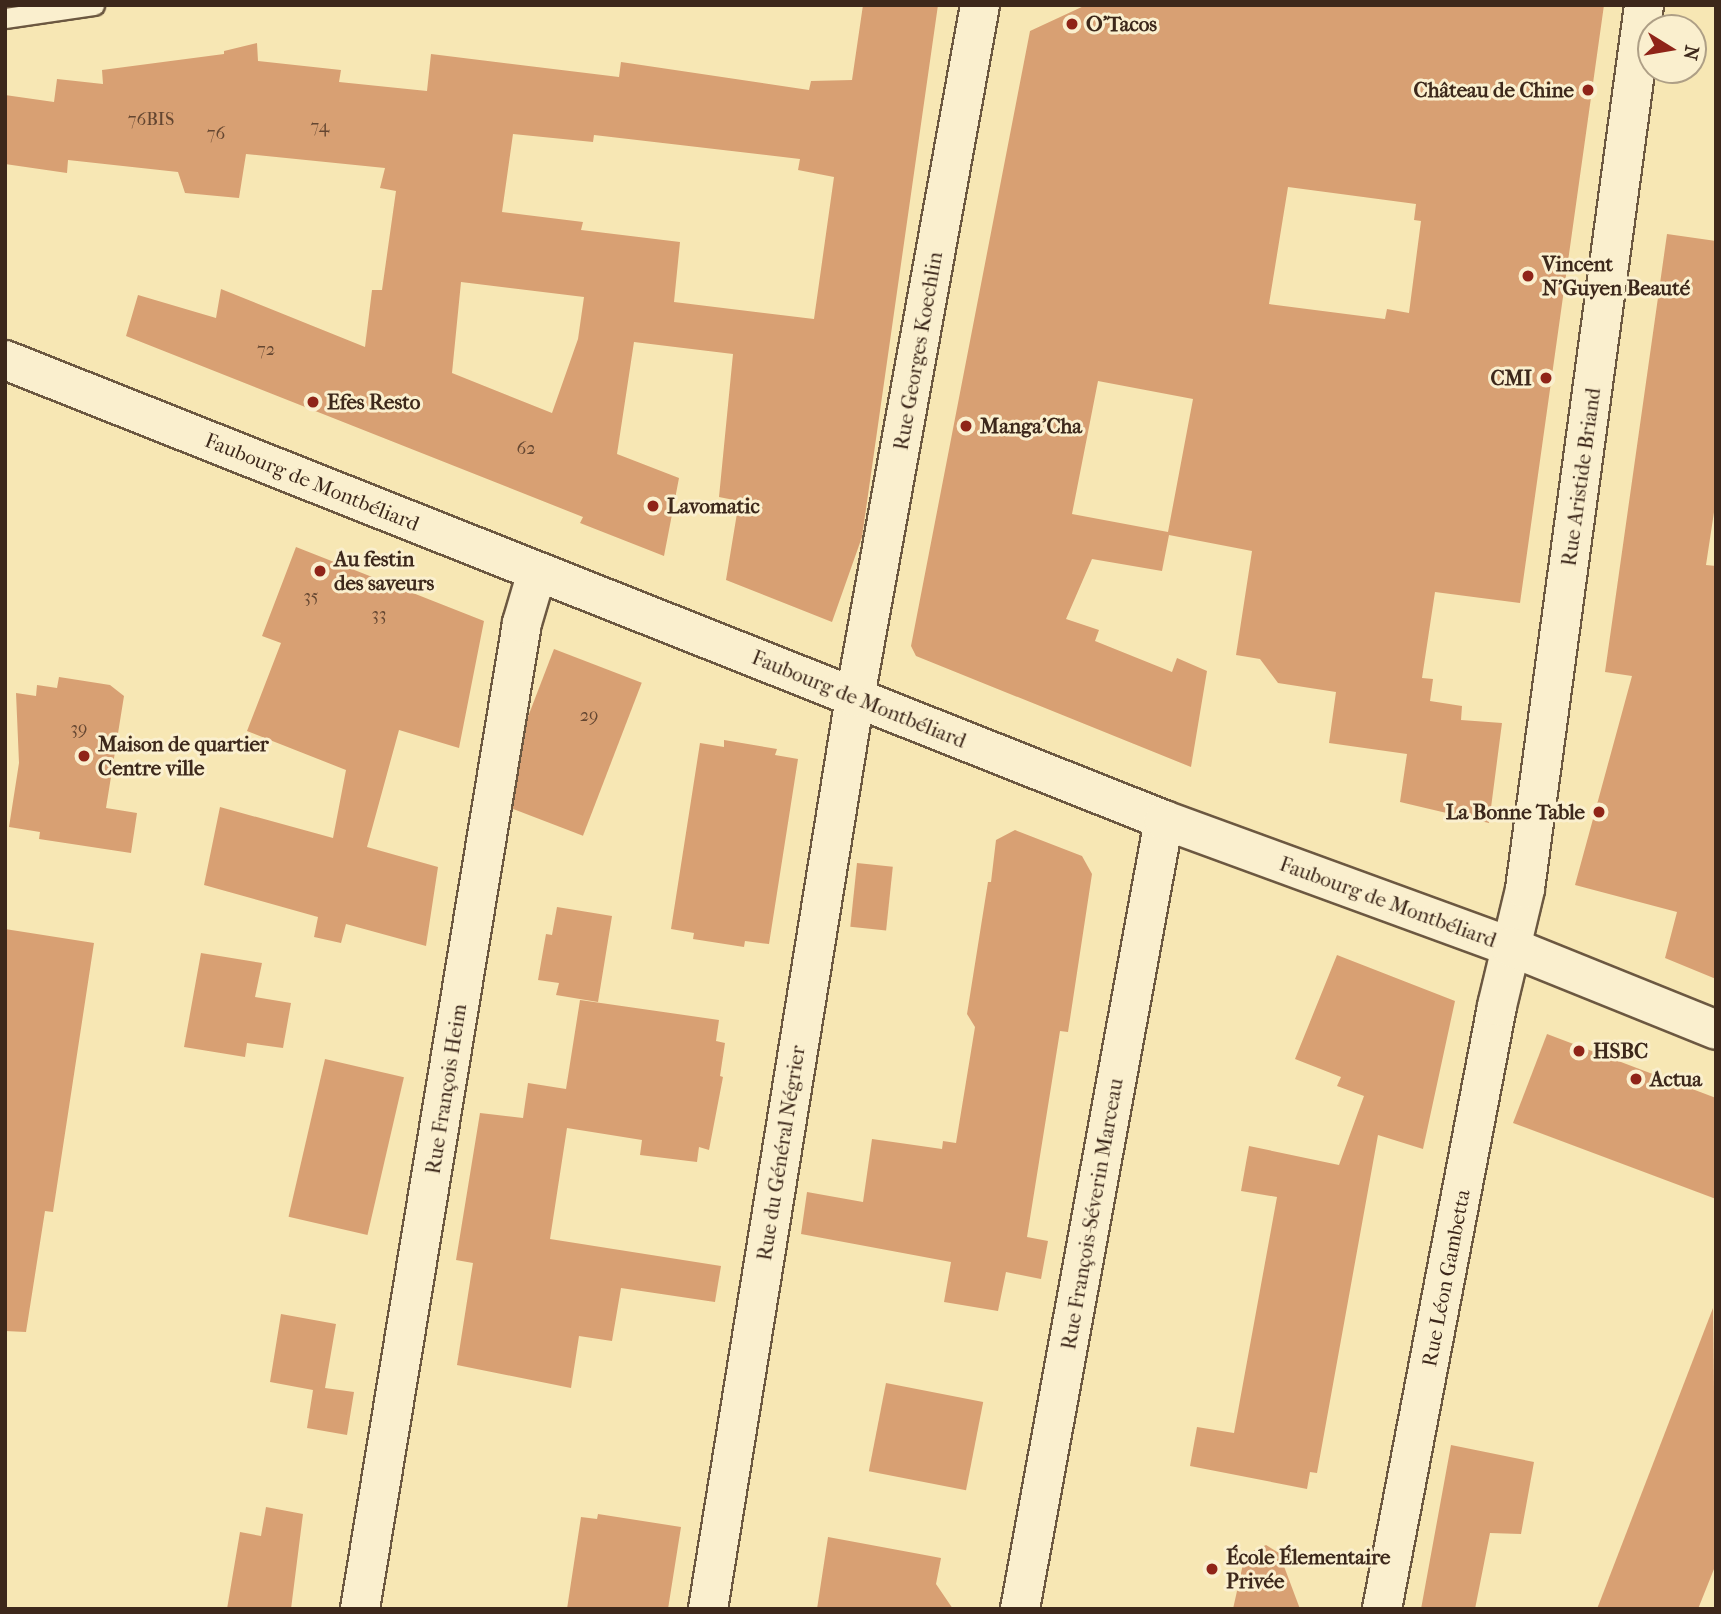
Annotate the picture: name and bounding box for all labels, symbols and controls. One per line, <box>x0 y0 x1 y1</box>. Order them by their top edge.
place label: O'Tacos <box>1086 11 1157 37</box>
north arrow <box>1637 14 1707 84</box>
marker: O'Tacos <box>1064 16 1080 32</box>
text: N <box>1678 43 1703 62</box>
place label: Château de Chine <box>1414 77 1574 103</box>
marker: Château de Chine <box>1580 82 1596 98</box>
house number: 76BIS <box>128 109 174 131</box>
house number: 74 <box>311 116 329 138</box>
house number: 76 <box>207 123 225 145</box>
street label: Rue Georges Koechlin <box>888 250 948 452</box>
place label: Vincent N'Guyen Beauté <box>1542 251 1690 301</box>
marker: Vincent N'Guyen Beauté <box>1520 268 1536 284</box>
house number: 72 <box>257 339 275 361</box>
place label: CMI <box>1490 365 1532 391</box>
marker: CMI <box>1538 370 1554 386</box>
street label: Rue Aristide Briand <box>1556 386 1606 568</box>
place label: Efes Resto <box>327 389 420 415</box>
marker: Efes Resto <box>305 394 321 410</box>
place label: Manga'Cha <box>980 413 1082 439</box>
marker: Manga'Cha <box>958 418 974 434</box>
street label: Faubourg de Montbéliard <box>201 427 423 537</box>
house number: 62 <box>516 438 536 460</box>
place label: Lavomatic <box>667 493 760 519</box>
marker: Lavomatic <box>645 498 661 514</box>
place label: Au festin des saveurs <box>334 546 434 596</box>
marker: Au festin des saveurs <box>312 563 328 579</box>
house number: 35 <box>303 586 319 608</box>
house number: 33 <box>372 604 386 626</box>
street label: Faubourg de Montbéliard <box>748 644 970 754</box>
house number: 29 <box>580 705 598 727</box>
house number: 39 <box>71 718 87 740</box>
place label: Maison de quartier Centre ville <box>98 731 269 781</box>
marker: Maison de quartier Centre ville <box>76 748 92 764</box>
place label: La Bonne Table <box>1446 799 1585 825</box>
marker: La Bonne Table <box>1591 804 1607 820</box>
street label: Faubourg de Montbéliard <box>1276 851 1500 953</box>
street label: Rue François Heim <box>420 1002 472 1176</box>
place label: HSBC <box>1593 1038 1648 1064</box>
marker: HSBC <box>1571 1043 1587 1059</box>
street label: Rue du Général Négrier <box>752 1044 810 1262</box>
place label: Actua <box>1650 1066 1702 1092</box>
marker: Actua <box>1628 1071 1644 1087</box>
street label: Rue François-Séverin Marceau <box>1056 1076 1128 1352</box>
street label: Rue Léon Gambetta <box>1416 1187 1476 1369</box>
place label: École Élementaire Privée <box>1226 1544 1390 1594</box>
marker: École Élementaire Privée <box>1204 1561 1220 1577</box>

